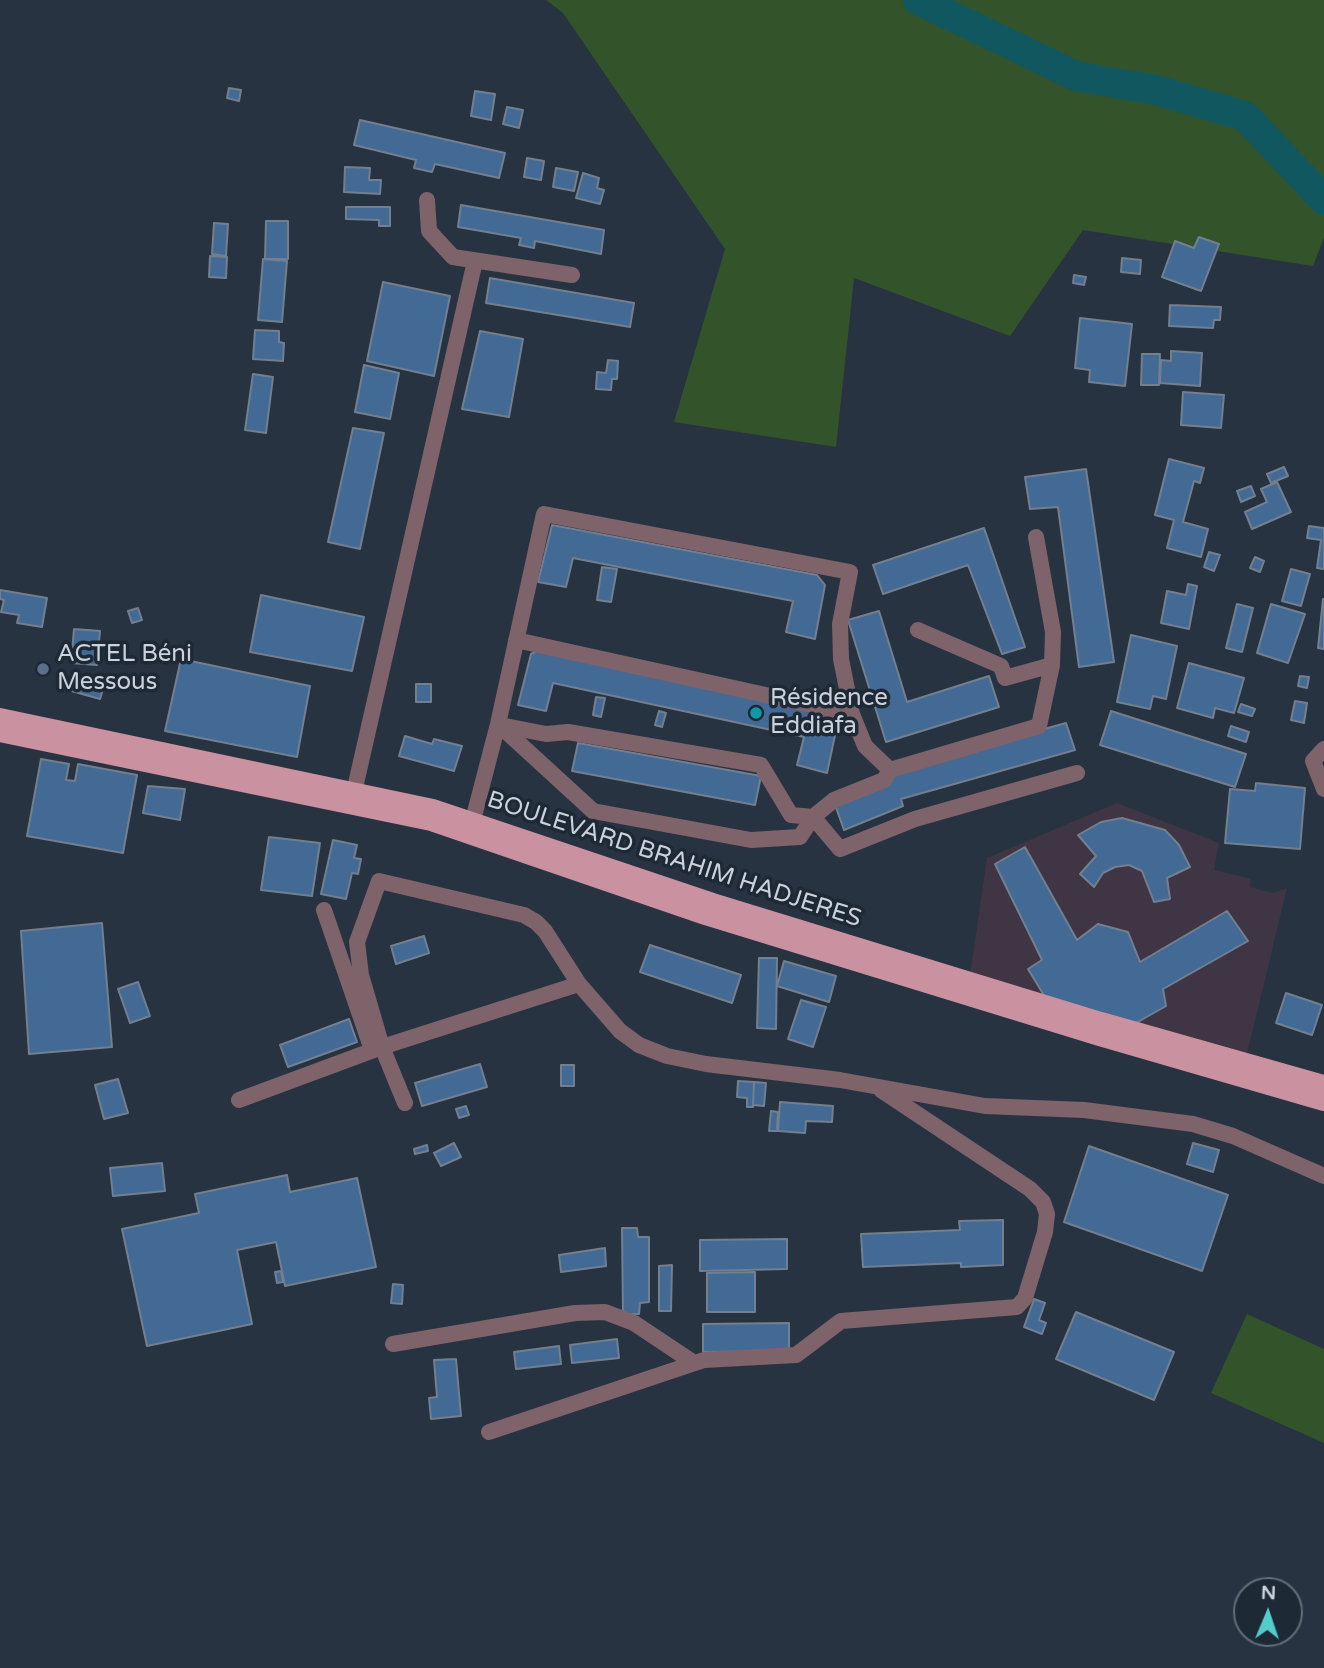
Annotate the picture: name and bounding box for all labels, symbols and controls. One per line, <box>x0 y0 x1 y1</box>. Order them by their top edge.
place label: ACTEL Béni Messous <box>57 641 192 697</box>
marker: ACTEL Béni Messous <box>35 661 51 677</box>
place label: Résidence Eddiafa <box>770 685 888 741</box>
marker: Résidence Eddiafa <box>748 705 764 721</box>
street label: BOULEVARD BRAHIM HADJERES <box>483 786 865 934</box>
north arrow <box>1233 1577 1303 1647</box>
text: N <box>1261 1582 1277 1604</box>

